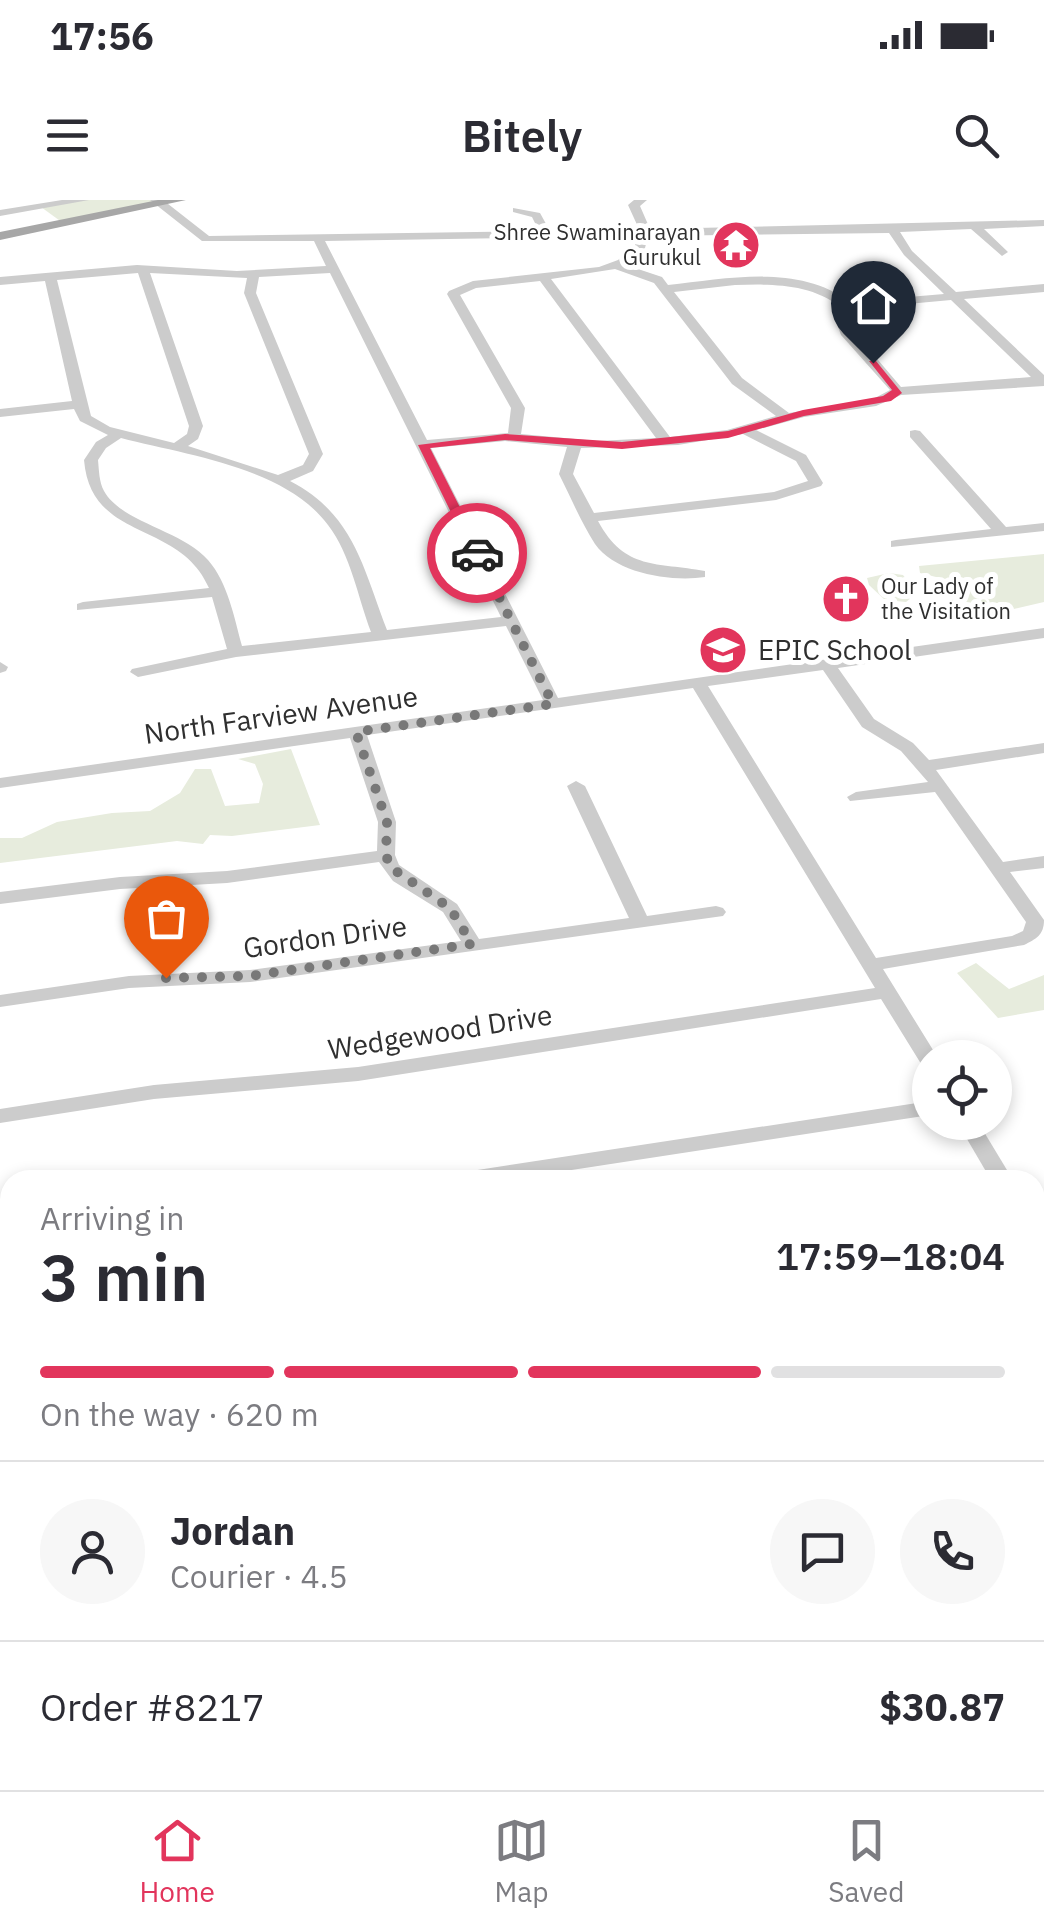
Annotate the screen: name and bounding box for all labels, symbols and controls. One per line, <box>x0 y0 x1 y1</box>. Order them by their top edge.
text: 17:56 <box>50 11 154 60</box>
text: Bitely <box>462 106 582 164</box>
icon: menu <box>40 108 95 163</box>
icon: search <box>949 108 1004 163</box>
place label: Shree Swaminarayan Gurukul <box>494 217 701 271</box>
temple icon: Shree Swaminarayan Gurukul <box>710 219 762 271</box>
pin <box>831 261 916 364</box>
icon: home <box>846 276 901 331</box>
courier <box>427 503 527 603</box>
icon: car <box>450 526 505 581</box>
place label: Our Lady of the Visitation <box>881 571 1011 625</box>
church icon: Our Lady of the Visitation <box>820 573 872 625</box>
school or university icon: EPIC School <box>697 624 749 676</box>
place label: EPIC School <box>758 631 912 668</box>
street label: North Farview Avenue <box>142 677 420 752</box>
pin <box>124 876 209 979</box>
icon: bag <box>139 891 194 946</box>
street label: Gordon Drive <box>241 907 409 966</box>
street label: Wedgewood Drive <box>325 996 555 1067</box>
map controls <box>912 1040 1012 1140</box>
button: locate <box>912 1040 1012 1140</box>
text: Arriving in <box>40 1197 185 1239</box>
text: 17:59–18:04 <box>776 1231 1005 1280</box>
text: 3 min <box>40 1234 208 1319</box>
text: On the way · 620 m <box>40 1393 319 1435</box>
button: person <box>40 1499 145 1604</box>
button: chat <box>770 1499 875 1604</box>
button: phone <box>900 1499 1005 1604</box>
text: Jordan <box>170 1506 295 1555</box>
text: Courier · 4.5 <box>170 1555 348 1597</box>
text: Order #8217 <box>40 1682 265 1731</box>
text: $30.87 <box>879 1682 1005 1731</box>
tab: Home <box>140 1813 215 1910</box>
tab: Map <box>494 1813 549 1910</box>
tab: Saved <box>828 1813 904 1910</box>

